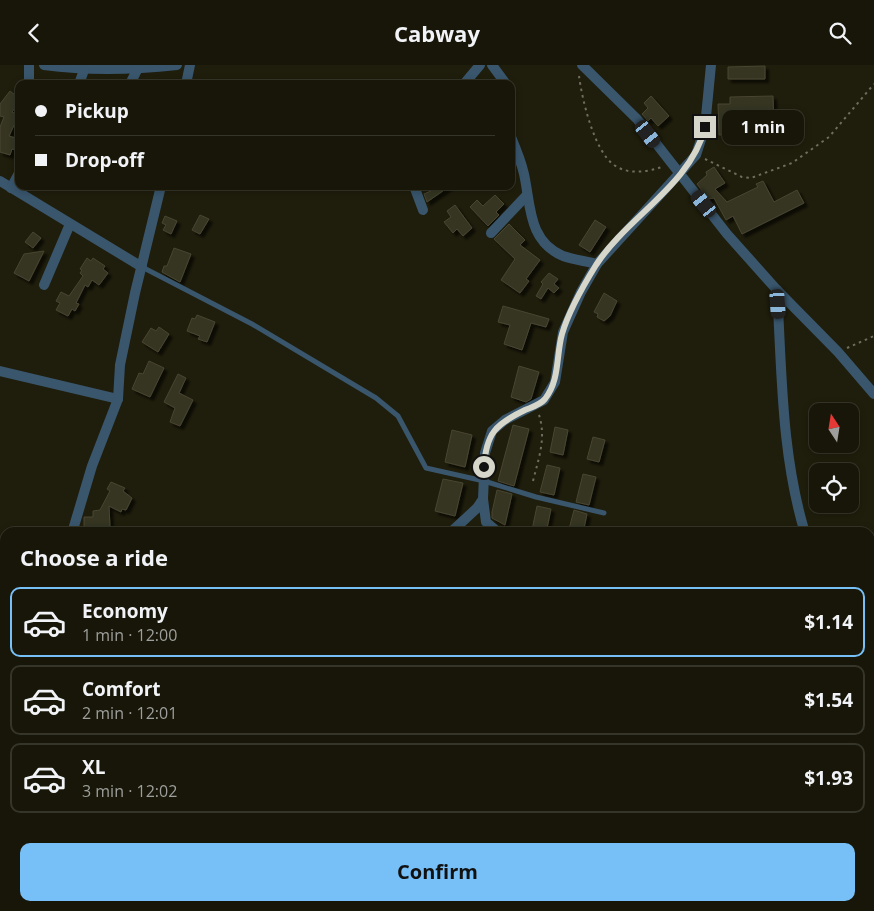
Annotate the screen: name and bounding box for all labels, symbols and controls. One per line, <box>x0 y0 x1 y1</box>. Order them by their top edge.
text: Cabway <box>394 18 480 48</box>
icon: back <box>20 19 48 47</box>
icon: search <box>826 19 854 47</box>
text: Pickup <box>65 98 129 124</box>
callout: 1 min <box>722 109 805 145</box>
route end <box>694 116 716 138</box>
text: 1 min <box>741 116 785 138</box>
car <box>632 118 663 150</box>
text: Drop-off <box>65 147 144 173</box>
car <box>688 188 719 220</box>
car <box>769 289 786 319</box>
north arrow <box>809 403 859 453</box>
map controls <box>809 403 859 513</box>
route start <box>473 456 495 478</box>
button: locate <box>809 463 859 513</box>
text: Choose a ride <box>20 542 168 572</box>
text: Economy <box>82 598 168 624</box>
icon: car <box>22 600 67 645</box>
text: $1.14 <box>804 609 853 635</box>
text: 1 min · 12:00 <box>82 624 177 646</box>
text: Comfort <box>82 676 161 702</box>
icon: car <box>22 678 67 723</box>
text: $1.54 <box>804 687 853 713</box>
text: 2 min · 12:01 <box>82 702 177 724</box>
text: XL <box>82 754 105 780</box>
icon: car <box>22 756 67 801</box>
text: $1.93 <box>804 765 853 791</box>
text: 3 min · 12:02 <box>82 780 177 802</box>
button: Confirm <box>20 843 855 901</box>

